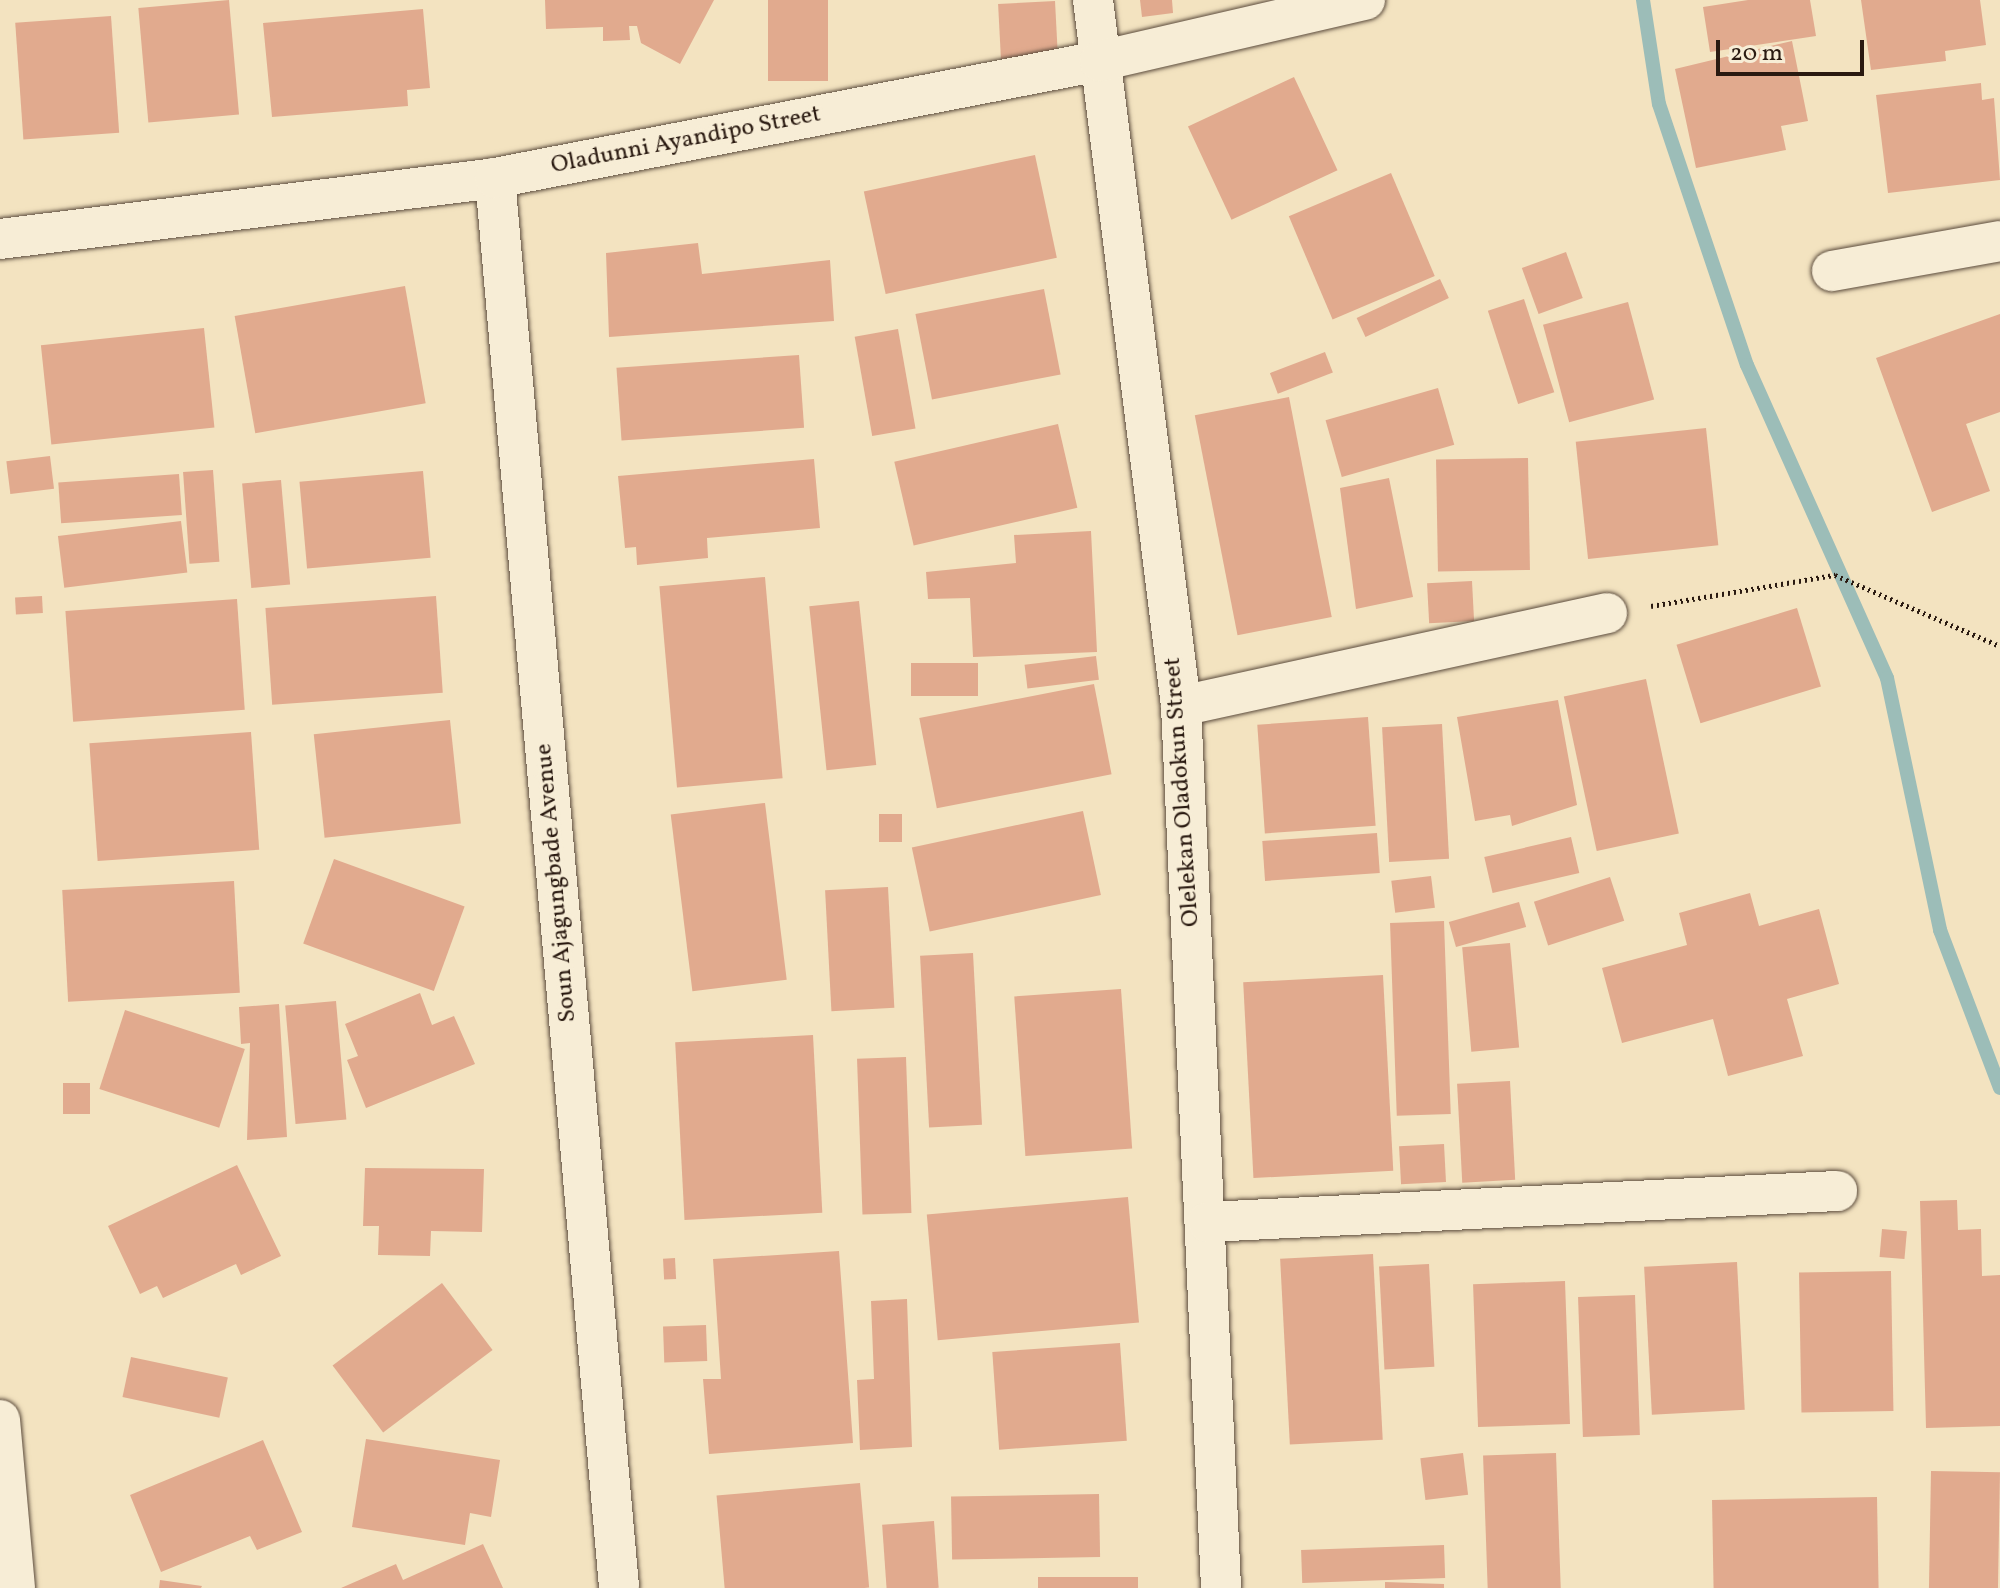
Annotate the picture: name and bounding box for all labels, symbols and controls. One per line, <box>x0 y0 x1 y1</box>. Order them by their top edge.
scale bar <box>1720 24 1868 74</box>
text: 20 m <box>1730 37 1783 71</box>
street label: Oladunni Ayandipo Street <box>549 101 823 181</box>
street label: Olelekan Oladokun Street <box>1159 656 1207 928</box>
street label: Soun Ajagungbade Avenue <box>530 742 584 1024</box>

